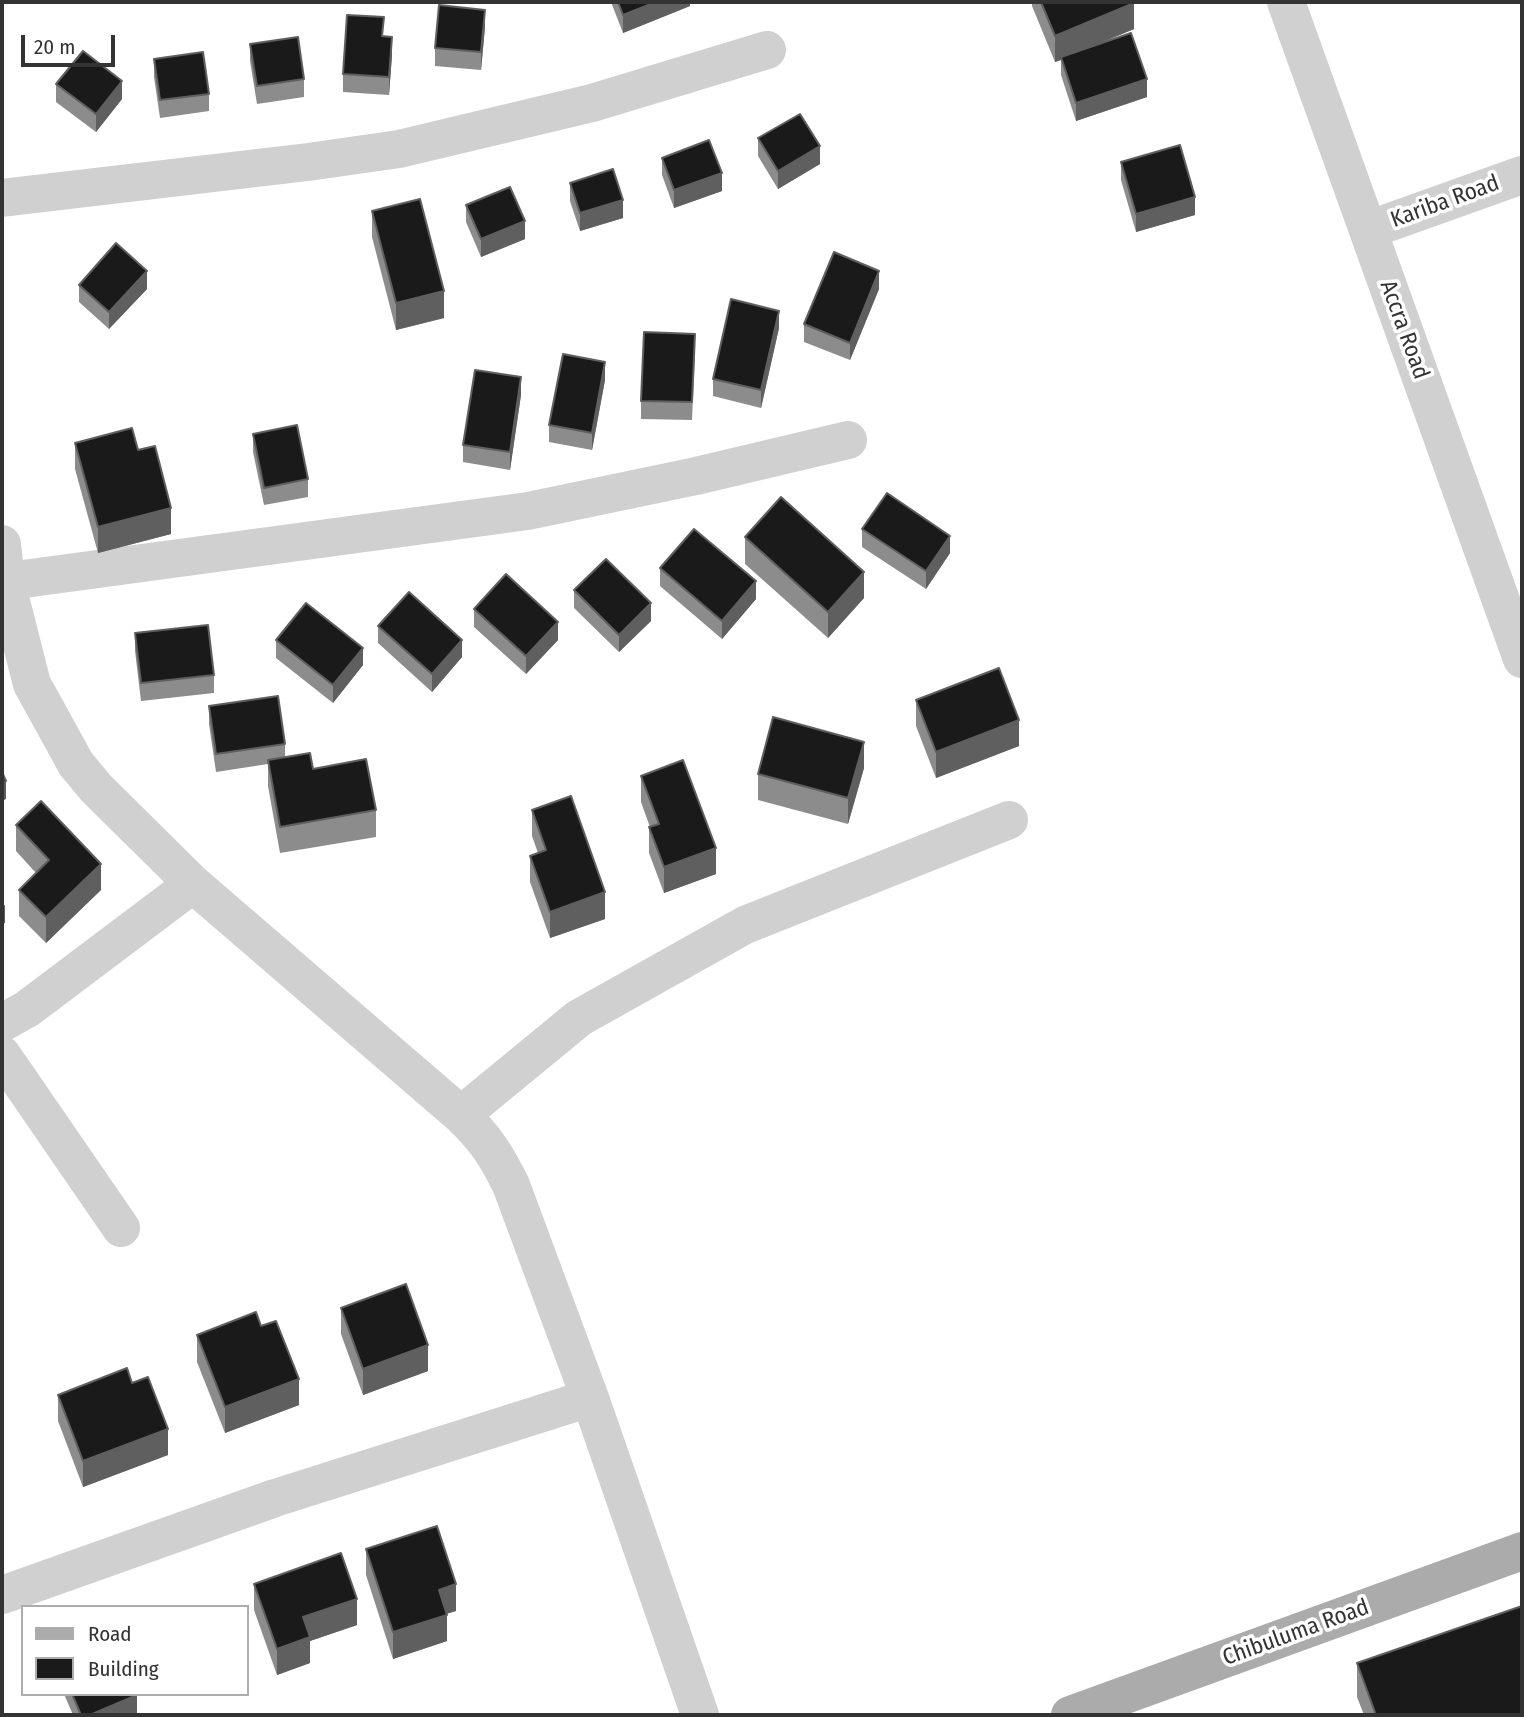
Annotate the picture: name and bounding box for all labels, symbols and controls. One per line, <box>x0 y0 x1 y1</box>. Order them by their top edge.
scale bar <box>24 21 119 65</box>
text: 20 m <box>34 34 75 60</box>
street label: Kariba Road <box>1387 170 1503 234</box>
street label: Accra Road <box>1373 277 1435 383</box>
street label: Chibuluma Road <box>1219 1594 1373 1672</box>
legend <box>21 1605 248 1696</box>
text: Road <box>88 1621 132 1647</box>
text: Building <box>88 1656 159 1682</box>

